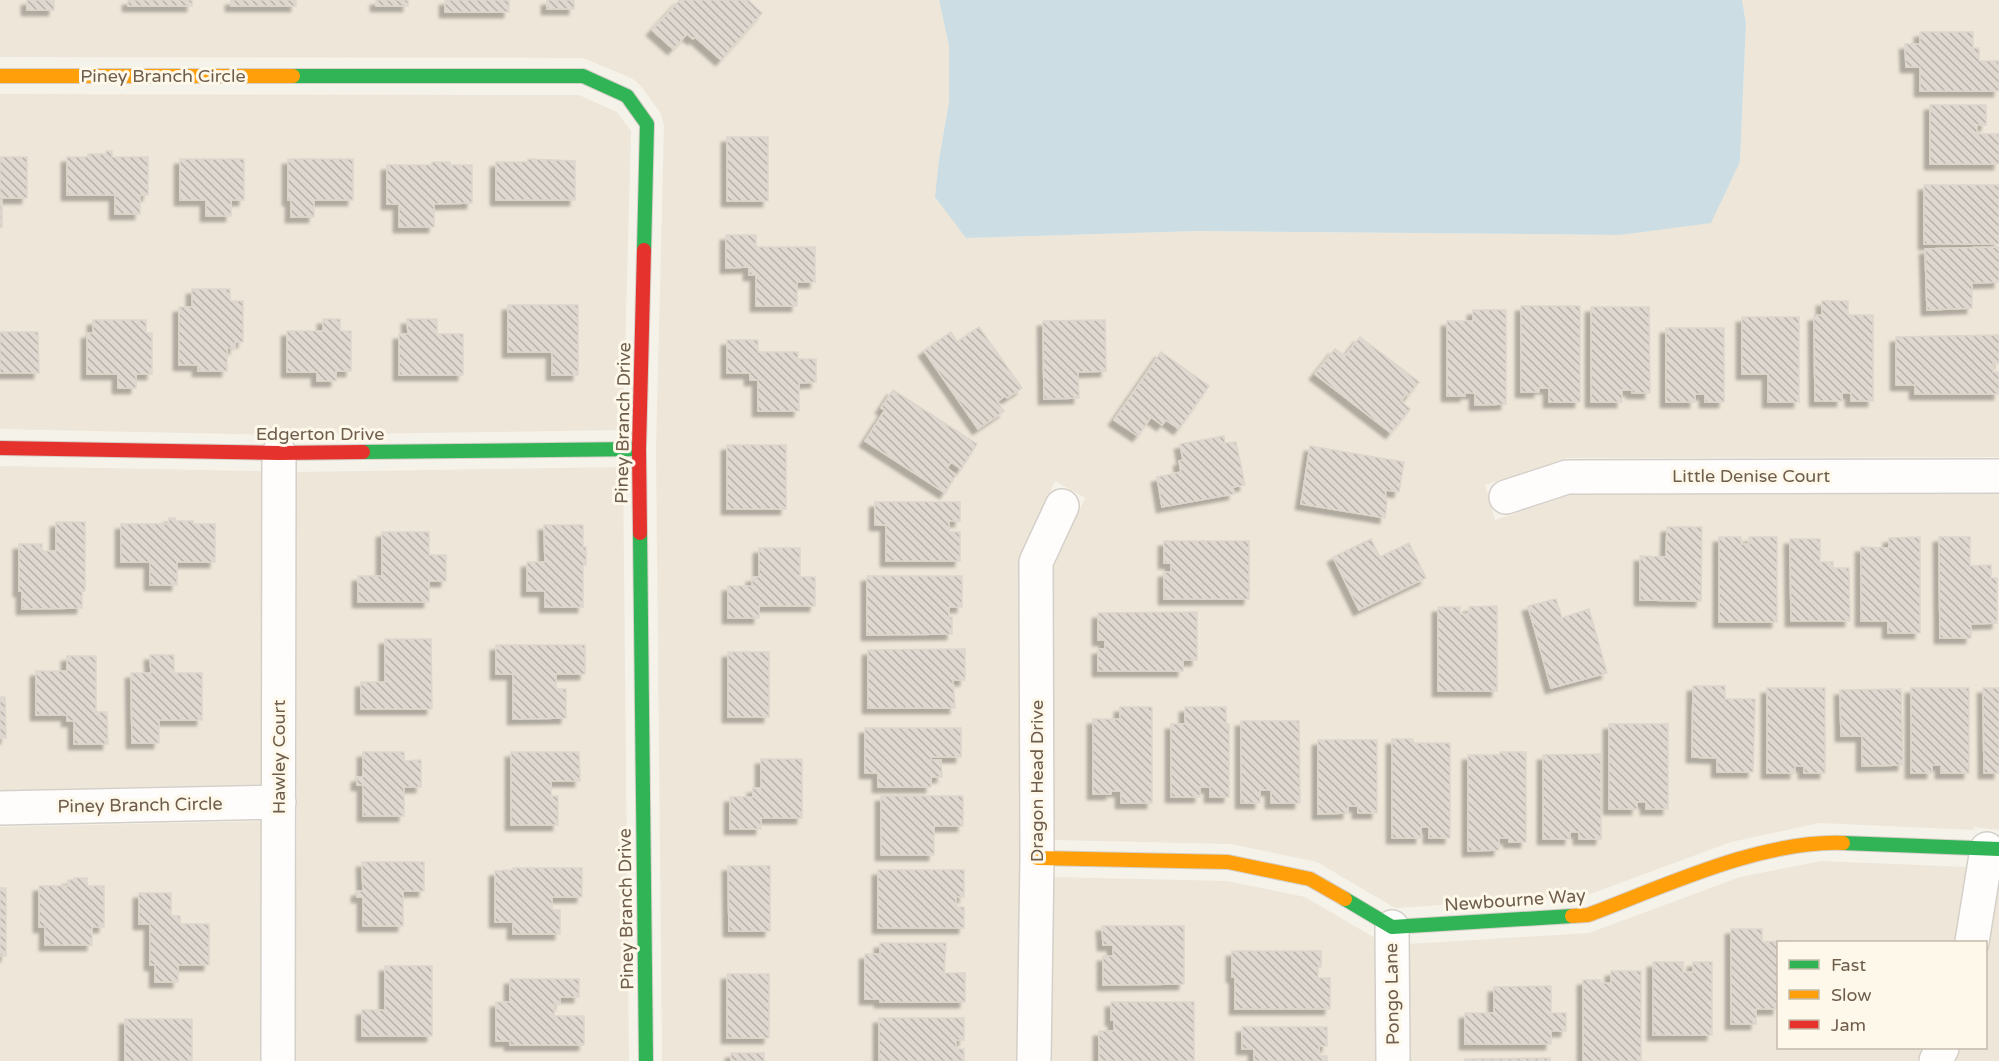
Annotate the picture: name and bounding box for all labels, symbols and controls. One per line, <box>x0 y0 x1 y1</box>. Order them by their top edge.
street label: Piney Branch Circle <box>80 65 246 87</box>
street label: Piney Branch Drive <box>611 342 635 504</box>
street label: Edgerton Drive <box>256 423 384 445</box>
street label: Little Denise Court <box>1672 465 1830 487</box>
street label: Hawley Court <box>268 700 290 814</box>
street label: Dragon Head Drive <box>1026 700 1048 862</box>
street label: Piney Branch Circle <box>57 793 223 817</box>
street label: Piney Branch Drive <box>614 828 638 990</box>
street label: Newbourne Way <box>1444 884 1587 916</box>
legend <box>1777 941 1987 1049</box>
street label: Pongo Lane <box>1380 943 1404 1045</box>
text: Fast <box>1831 954 1866 976</box>
text: Slow <box>1831 984 1872 1006</box>
text: Jam <box>1831 1014 1866 1036</box>

